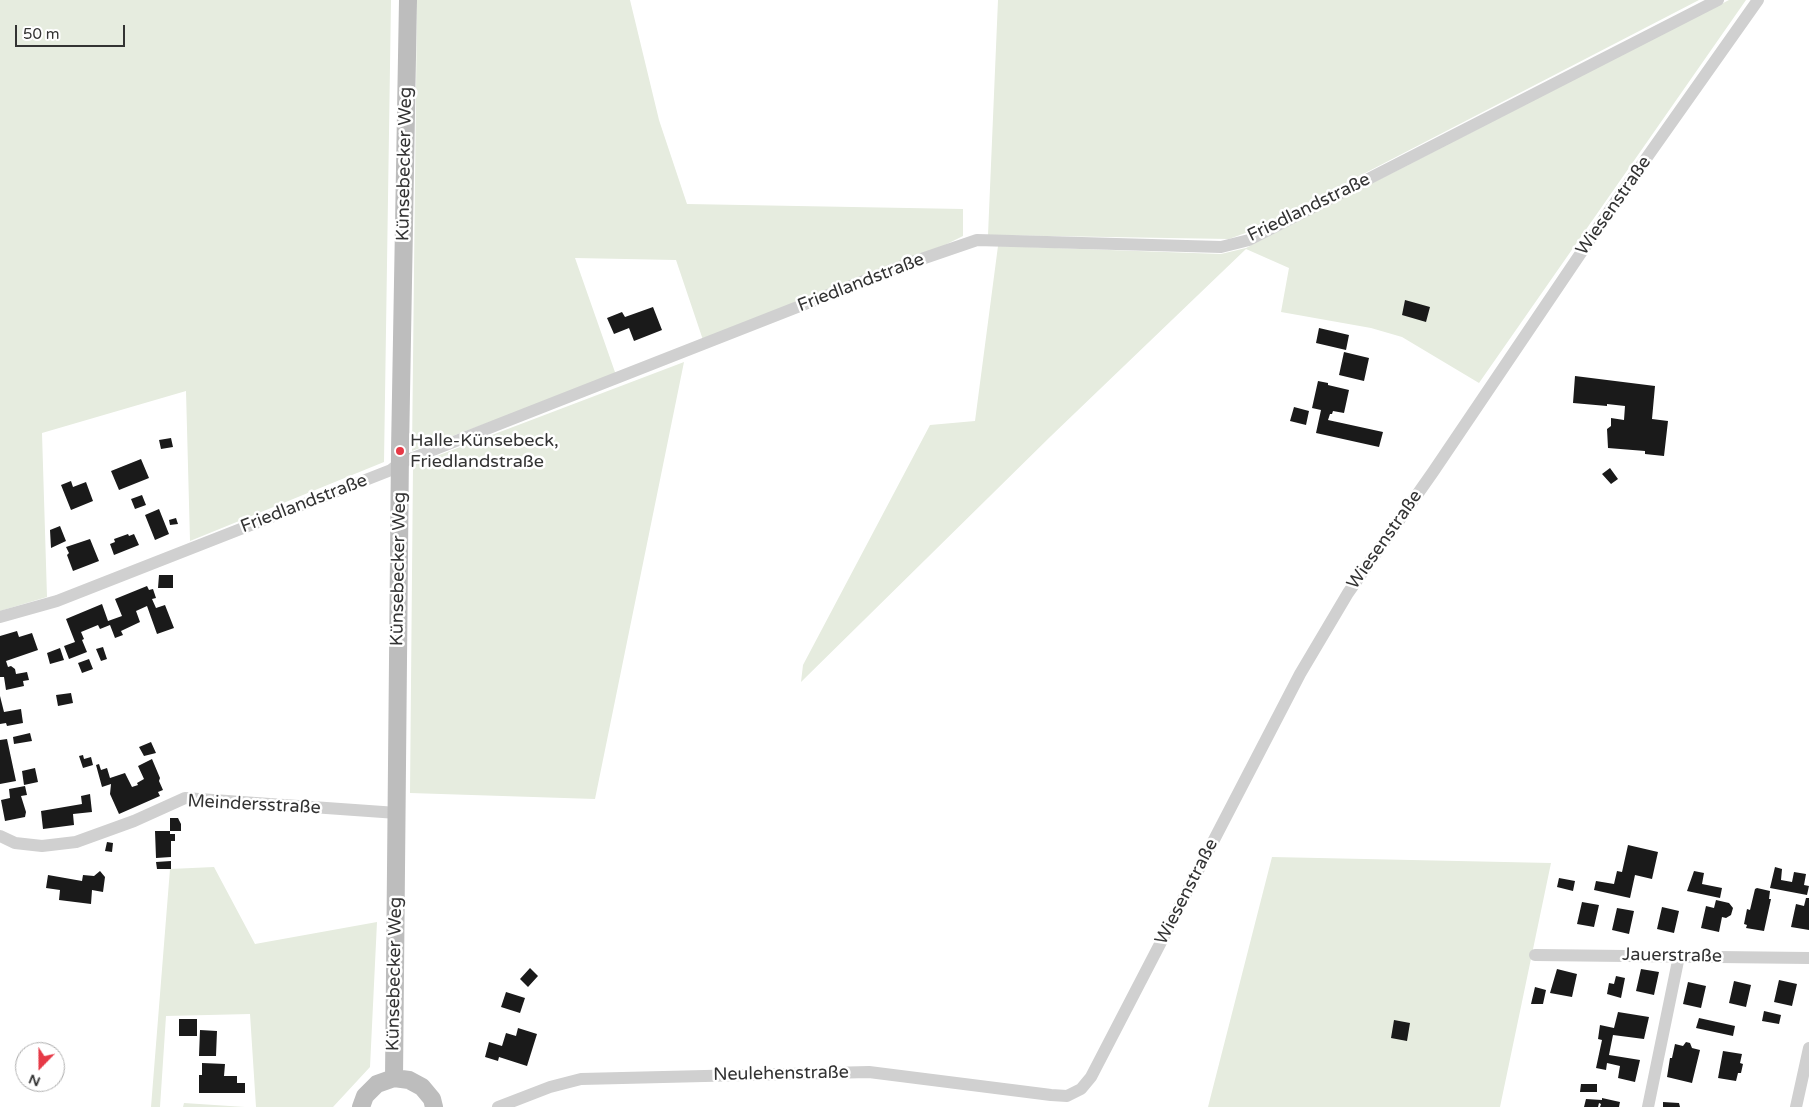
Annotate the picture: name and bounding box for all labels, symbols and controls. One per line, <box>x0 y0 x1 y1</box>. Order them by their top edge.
scale bar <box>18 15 128 47</box>
text: 50 m <box>23 25 60 43</box>
street label: Künsebecker Weg <box>393 87 417 241</box>
street label: Wiesenstraße <box>1572 152 1656 260</box>
street label: Friedlandstraße <box>1244 169 1374 247</box>
street label: Friedlandstraße <box>795 249 927 317</box>
place label: Halle-Künsebeck, Friedlandstraße <box>410 430 559 472</box>
marker: Halle-Künsebeck, Friedlandstraße <box>394 445 406 457</box>
street label: Friedlandstraße <box>238 470 370 538</box>
street label: Wiesenstraße <box>1343 486 1427 594</box>
street label: Künsebecker Weg <box>387 492 411 646</box>
street label: Meindersstraße <box>187 791 321 819</box>
street label: Wiesenstraße <box>1151 835 1223 949</box>
street label: Künsebecker Weg <box>383 897 407 1051</box>
street label: Jauerstraße <box>1622 944 1722 968</box>
north arrow <box>15 1042 65 1092</box>
street label: Neulehenstraße <box>713 1062 849 1086</box>
text: N <box>26 1070 43 1090</box>

